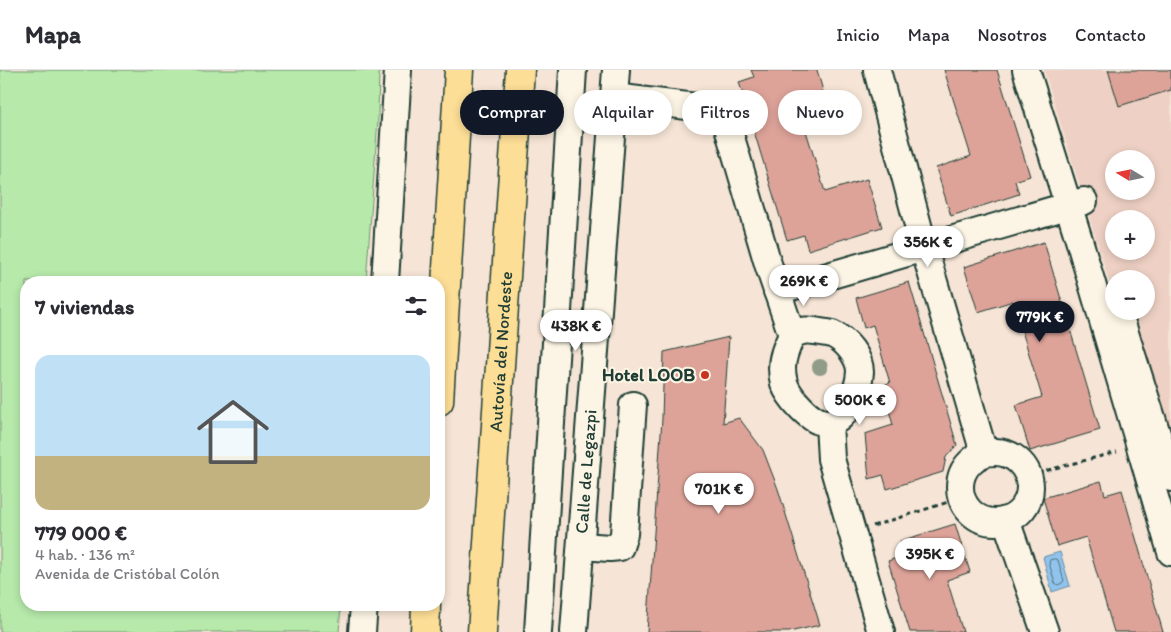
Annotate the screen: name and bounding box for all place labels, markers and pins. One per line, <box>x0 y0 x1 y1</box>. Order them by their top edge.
pin: 356K € <box>887 226 969 268</box>
pin: 269K € <box>763 264 845 307</box>
pin: 779K € <box>999 300 1081 343</box>
pin: 438K € <box>535 310 617 352</box>
place label: Hotel LOOB <box>602 364 695 386</box>
marker: Hotel LOOB <box>699 369 711 381</box>
pin: 500K € <box>819 384 901 426</box>
pin: 701K € <box>678 472 760 515</box>
pin: 395K € <box>889 538 971 580</box>

